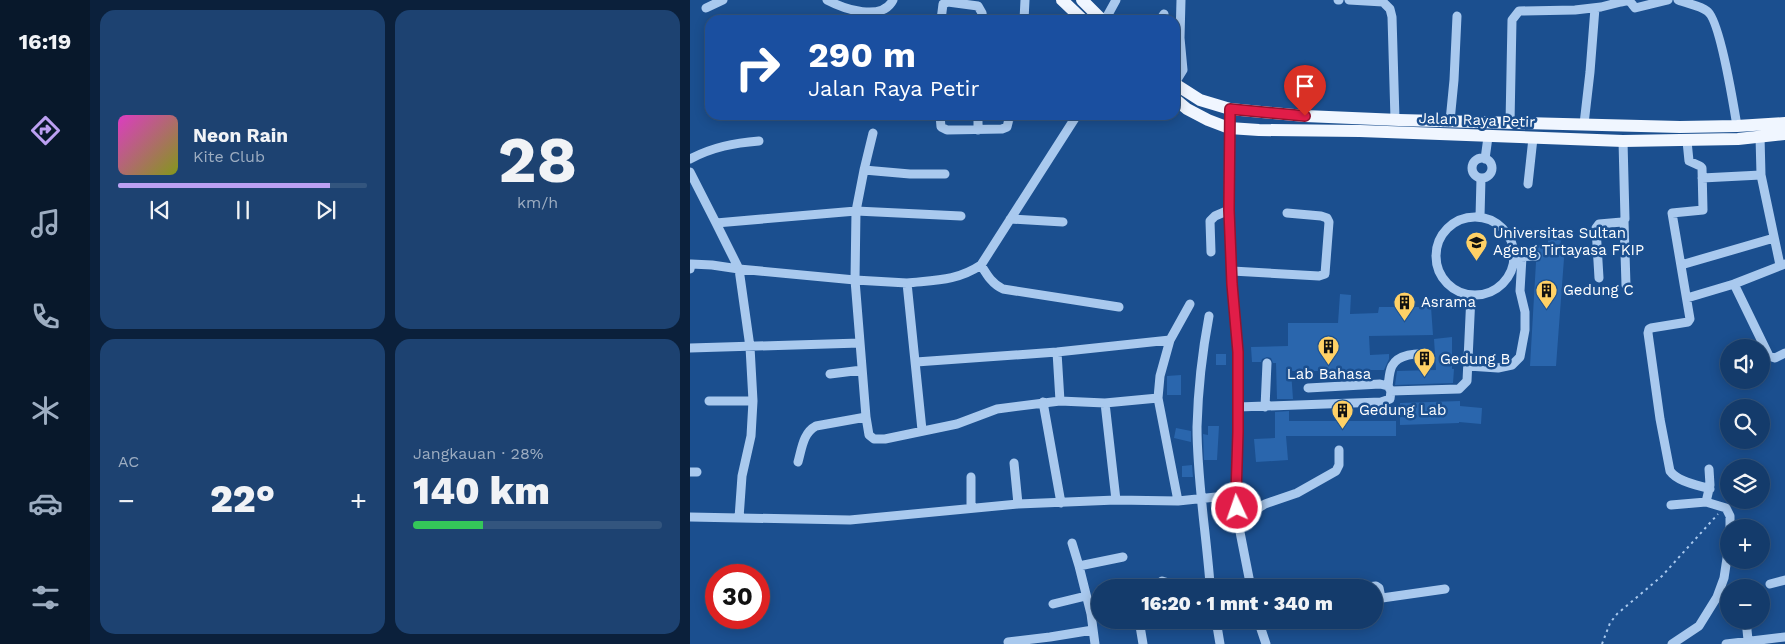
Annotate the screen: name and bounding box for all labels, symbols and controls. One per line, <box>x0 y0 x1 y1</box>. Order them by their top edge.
text: 16:19 <box>19 29 71 54</box>
text: 290 m <box>808 34 916 76</box>
icon: right <box>725 35 790 100</box>
pin <box>1284 65 1326 116</box>
icon: arrive <box>1291 72 1319 100</box>
text: Jalan Raya Petir <box>808 76 979 101</box>
street label: Jalan Raya Petir <box>1418 109 1536 131</box>
icon: directions <box>28 113 63 148</box>
text: 28 <box>498 122 577 198</box>
text: Neon Rain <box>193 124 288 147</box>
text: Kite Club <box>193 147 265 166</box>
text: km/h <box>517 193 558 212</box>
icon: previous <box>146 196 174 224</box>
icon: pause <box>229 196 257 224</box>
icon: next <box>312 196 340 224</box>
icon: music <box>28 206 63 241</box>
place label: Universitas Sultan Ageng Tirtayasa FKIP <box>1493 224 1644 259</box>
school or university icon: Universitas Sultan Ageng Tirtayasa FKIP <box>1465 230 1489 261</box>
building icon: Gedung C <box>1535 278 1559 309</box>
place label: Gedung C <box>1563 281 1634 299</box>
building icon: Asrama <box>1393 290 1417 321</box>
place label: Asrama <box>1421 293 1476 311</box>
icon: phone <box>28 299 63 334</box>
building icon: Lab Bahasa <box>1317 334 1341 365</box>
map controls <box>1720 339 1770 629</box>
button: sound <box>1720 339 1770 389</box>
building icon: Gedung B <box>1412 347 1436 378</box>
place label: Gedung B <box>1440 350 1510 368</box>
place label: Lab Bahasa <box>1287 365 1372 383</box>
icon: climate <box>28 393 63 428</box>
building icon: Gedung Lab <box>1331 398 1355 429</box>
button: search <box>1720 399 1770 449</box>
place label: Gedung Lab <box>1359 401 1446 419</box>
text: Jangkauan · 28% <box>413 444 543 463</box>
text: AC <box>118 452 139 471</box>
button: layers <box>1720 459 1770 509</box>
text: 140 km <box>413 469 550 513</box>
text: 22° <box>210 477 275 521</box>
position arrow <box>1210 481 1262 533</box>
text: − <box>118 484 135 517</box>
text: + <box>350 484 367 517</box>
icon: car <box>28 486 63 521</box>
button: + <box>1720 519 1770 569</box>
speed limit sign: 30 <box>705 564 770 629</box>
button: − <box>1720 579 1770 629</box>
icon: filters <box>28 580 63 615</box>
text: 16:20 · 1 mnt · 340 m <box>1141 592 1333 615</box>

